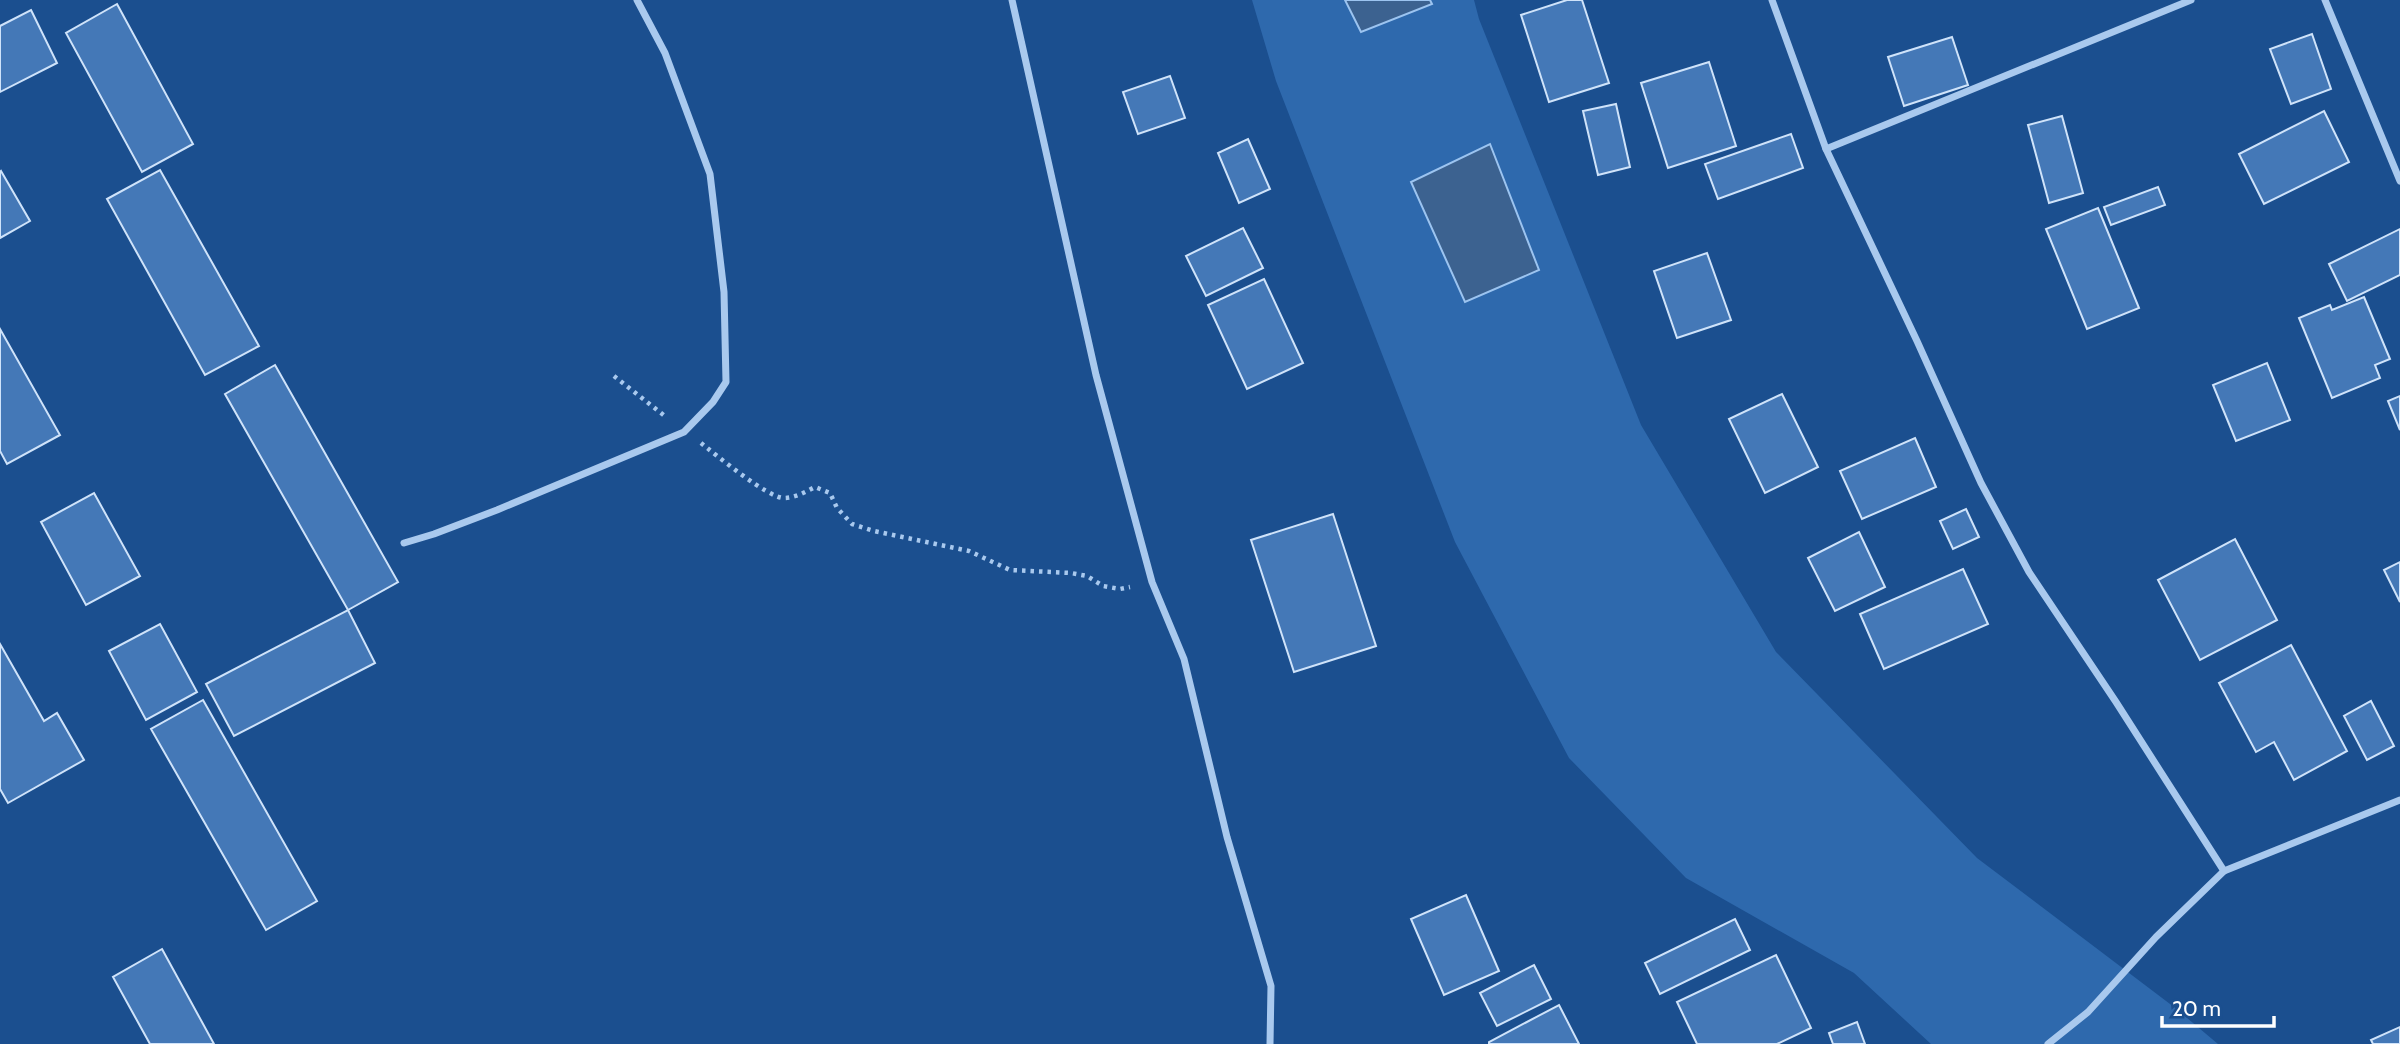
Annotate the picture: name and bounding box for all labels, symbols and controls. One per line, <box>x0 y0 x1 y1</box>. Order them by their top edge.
scale bar <box>2162 984 2274 1028</box>
text: 20 m <box>2172 996 2221 1021</box>

